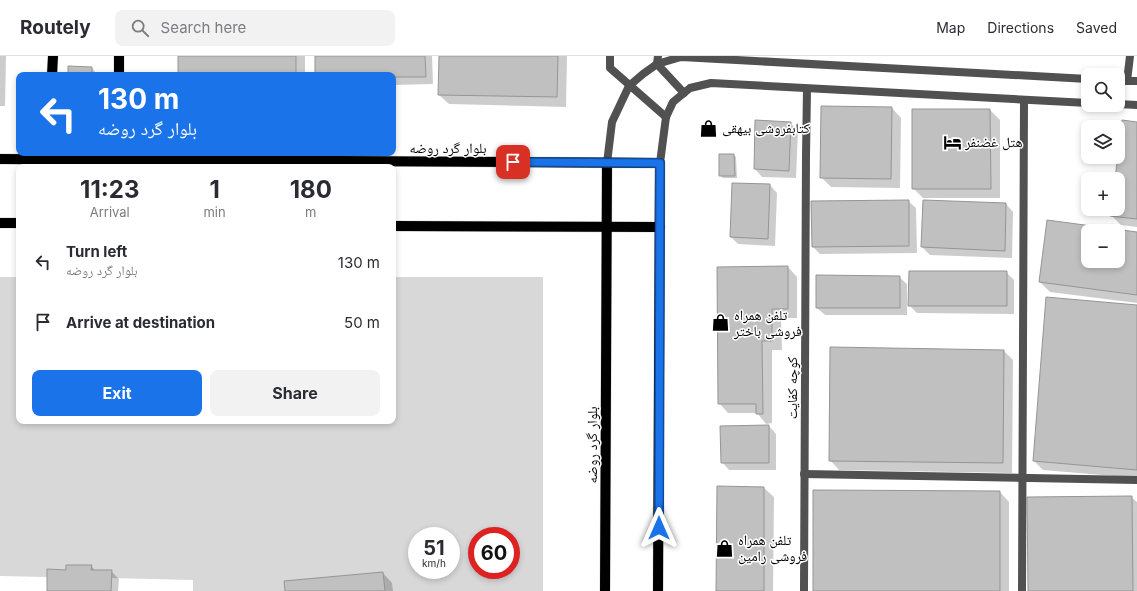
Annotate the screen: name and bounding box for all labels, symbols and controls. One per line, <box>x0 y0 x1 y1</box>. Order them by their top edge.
search box <box>115 10 395 46</box>
text: Routely <box>20 16 91 39</box>
icon: search <box>129 17 151 39</box>
text: Search here <box>161 18 246 37</box>
text: Map <box>936 19 965 36</box>
text: Directions <box>987 19 1054 36</box>
text: Saved <box>1076 19 1117 36</box>
map controls <box>1081 68 1125 268</box>
button: search <box>1081 68 1125 112</box>
text: 130 m <box>98 82 179 116</box>
icon: left <box>32 88 84 140</box>
text: بلوار گرد روضه <box>98 118 197 139</box>
shop icon: کتابفروشی بیهقی <box>699 118 719 138</box>
place label: کتابفروشی بیهقی <box>722 119 810 137</box>
button: layers <box>1081 120 1125 164</box>
hotel icon: هتل غضنفر <box>942 132 962 152</box>
place label: هتل غضنفر <box>964 133 1023 151</box>
street label: بلوار گرد روضه <box>410 139 487 157</box>
pin <box>496 145 530 179</box>
icon: arrive <box>502 151 524 173</box>
button: + <box>1081 172 1125 216</box>
text: 11:23 <box>80 175 139 204</box>
text: 1 <box>209 175 220 204</box>
text: 180 <box>290 175 332 204</box>
text: Arrival <box>90 204 130 220</box>
text: min <box>203 204 226 220</box>
text: m <box>305 204 317 220</box>
button: − <box>1081 224 1125 268</box>
text: Turn left <box>66 242 127 261</box>
icon: left <box>32 251 54 273</box>
text: 130 m <box>338 253 380 272</box>
text: بلوار گرد روضه <box>66 262 138 278</box>
place label: تلفن همراه فروشی باختر <box>733 306 802 340</box>
icon: arrive <box>32 311 54 333</box>
text: Arrive at destination <box>66 313 215 332</box>
text: 50 m <box>344 313 380 332</box>
shop icon: تلفن همراه فروشی باختر <box>711 313 731 333</box>
street label: کوچه کفایت <box>783 357 801 419</box>
button: Exit <box>32 370 202 416</box>
button: Share <box>210 370 380 416</box>
street label: بلوار گرد روضه <box>583 406 601 484</box>
position arrow <box>638 507 680 549</box>
speed limit sign: 60 <box>468 527 520 579</box>
place label: تلفن همراه فروشی رامین <box>738 531 807 565</box>
text: 51 <box>423 536 445 560</box>
shop icon: تلفن همراه فروشی رامین <box>715 538 735 558</box>
text: km/h <box>422 557 446 569</box>

